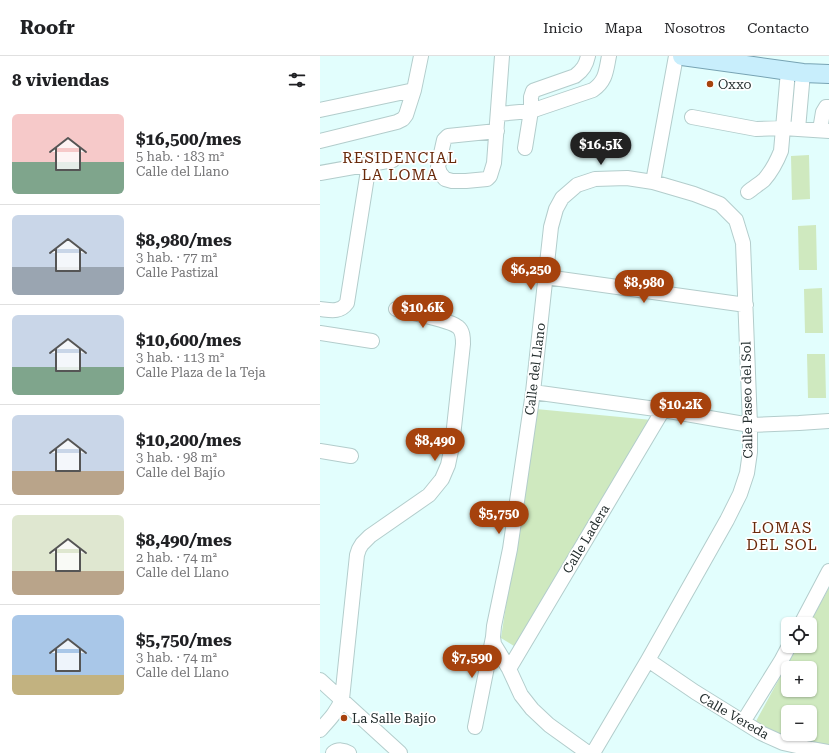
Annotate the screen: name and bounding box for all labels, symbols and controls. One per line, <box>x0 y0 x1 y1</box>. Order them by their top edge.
text: Roofr <box>20 16 75 39</box>
text: Inicio <box>543 20 583 36</box>
text: Mapa <box>605 20 642 36</box>
text: Nosotros <box>664 20 725 36</box>
text: Contacto <box>747 20 809 36</box>
icon: filters <box>286 69 308 91</box>
text: 8 viviendas <box>12 70 109 90</box>
place label: Oxxo <box>718 77 751 92</box>
marker: Oxxo <box>705 79 715 89</box>
text: $16,500/mes <box>136 129 241 149</box>
icon: home <box>44 130 92 178</box>
pin: $16.5K <box>568 132 634 166</box>
text: $16.5K <box>579 137 623 152</box>
text: 5 hab. · 183 m² <box>136 149 224 164</box>
district label: RESIDENCIAL LA LOMA <box>342 149 458 184</box>
text: Calle del Llano <box>136 164 229 179</box>
text: $8,980/mes <box>136 230 232 250</box>
icon: home <box>44 231 92 279</box>
text: 3 hab. · 77 m² <box>136 250 217 265</box>
pin: $6,250 <box>498 257 564 291</box>
text: $6,250 <box>511 262 551 277</box>
text: Calle Pastizal <box>136 265 218 280</box>
pin: $8,980 <box>611 270 677 304</box>
text: $8,980 <box>624 275 664 290</box>
pin: $10.6K <box>390 295 456 329</box>
text: $10.6K <box>401 300 445 315</box>
street label: Calle del Llano <box>522 322 548 416</box>
text: $10,600/mes <box>136 330 241 350</box>
icon: home <box>44 331 92 379</box>
street label: Calle Paseo del Sol <box>738 341 756 459</box>
text: 3 hab. · 113 m² <box>136 350 224 365</box>
text: Calle Plaza de la Teja <box>136 365 266 380</box>
pin: $10.2K <box>648 392 714 426</box>
text: $10.2K <box>659 397 703 412</box>
pin: $8,490 <box>402 428 468 462</box>
text: $10,200/mes <box>136 430 241 450</box>
icon: home <box>44 431 92 479</box>
text: $8,490 <box>415 433 455 448</box>
text: 3 hab. · 98 m² <box>136 450 217 465</box>
text: Calle del Bajío <box>136 465 225 480</box>
pin: $5,750 <box>466 501 532 535</box>
street label: Calle Ladera <box>560 502 612 576</box>
text: $5,750 <box>479 506 519 521</box>
district label: LOMAS DEL SOL <box>746 519 818 554</box>
text: $8,490/mes <box>136 530 232 550</box>
icon: home <box>44 531 92 579</box>
text: 2 hab. · 74 m² <box>136 550 217 565</box>
text: Calle del Llano <box>136 565 229 580</box>
map controls <box>781 617 817 741</box>
button: locate <box>781 617 817 653</box>
text: $5,750/mes <box>136 630 232 650</box>
icon: home <box>44 631 92 679</box>
pin: $7,590 <box>439 645 505 679</box>
text: 3 hab. · 74 m² <box>136 650 217 665</box>
text: $7,590 <box>452 650 492 665</box>
button: + <box>781 661 817 697</box>
text: Calle del Llano <box>136 665 229 680</box>
street label: Calle Vereda <box>696 690 772 742</box>
button: − <box>781 705 817 741</box>
place label: La Salle Bajío <box>352 711 436 726</box>
marker: La Salle Bajío <box>339 713 349 723</box>

